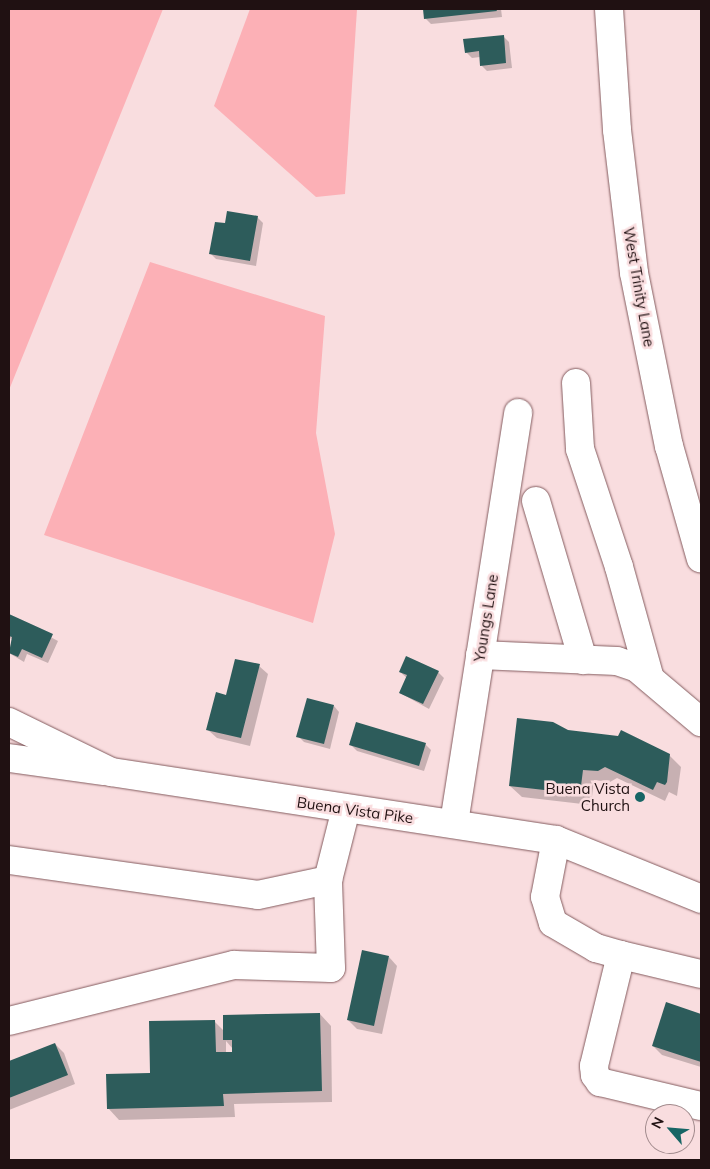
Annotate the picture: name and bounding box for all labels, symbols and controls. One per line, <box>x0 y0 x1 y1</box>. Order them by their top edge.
street label: West Trinity Lane <box>620 226 658 348</box>
street label: Youngs Lane <box>470 573 502 663</box>
place label: Buena Vista Church <box>546 779 630 814</box>
marker: Buena Vista Church <box>634 791 646 803</box>
street label: Buena Vista Pike <box>296 793 414 827</box>
north arrow <box>645 1104 695 1154</box>
text: N <box>647 1114 668 1131</box>

